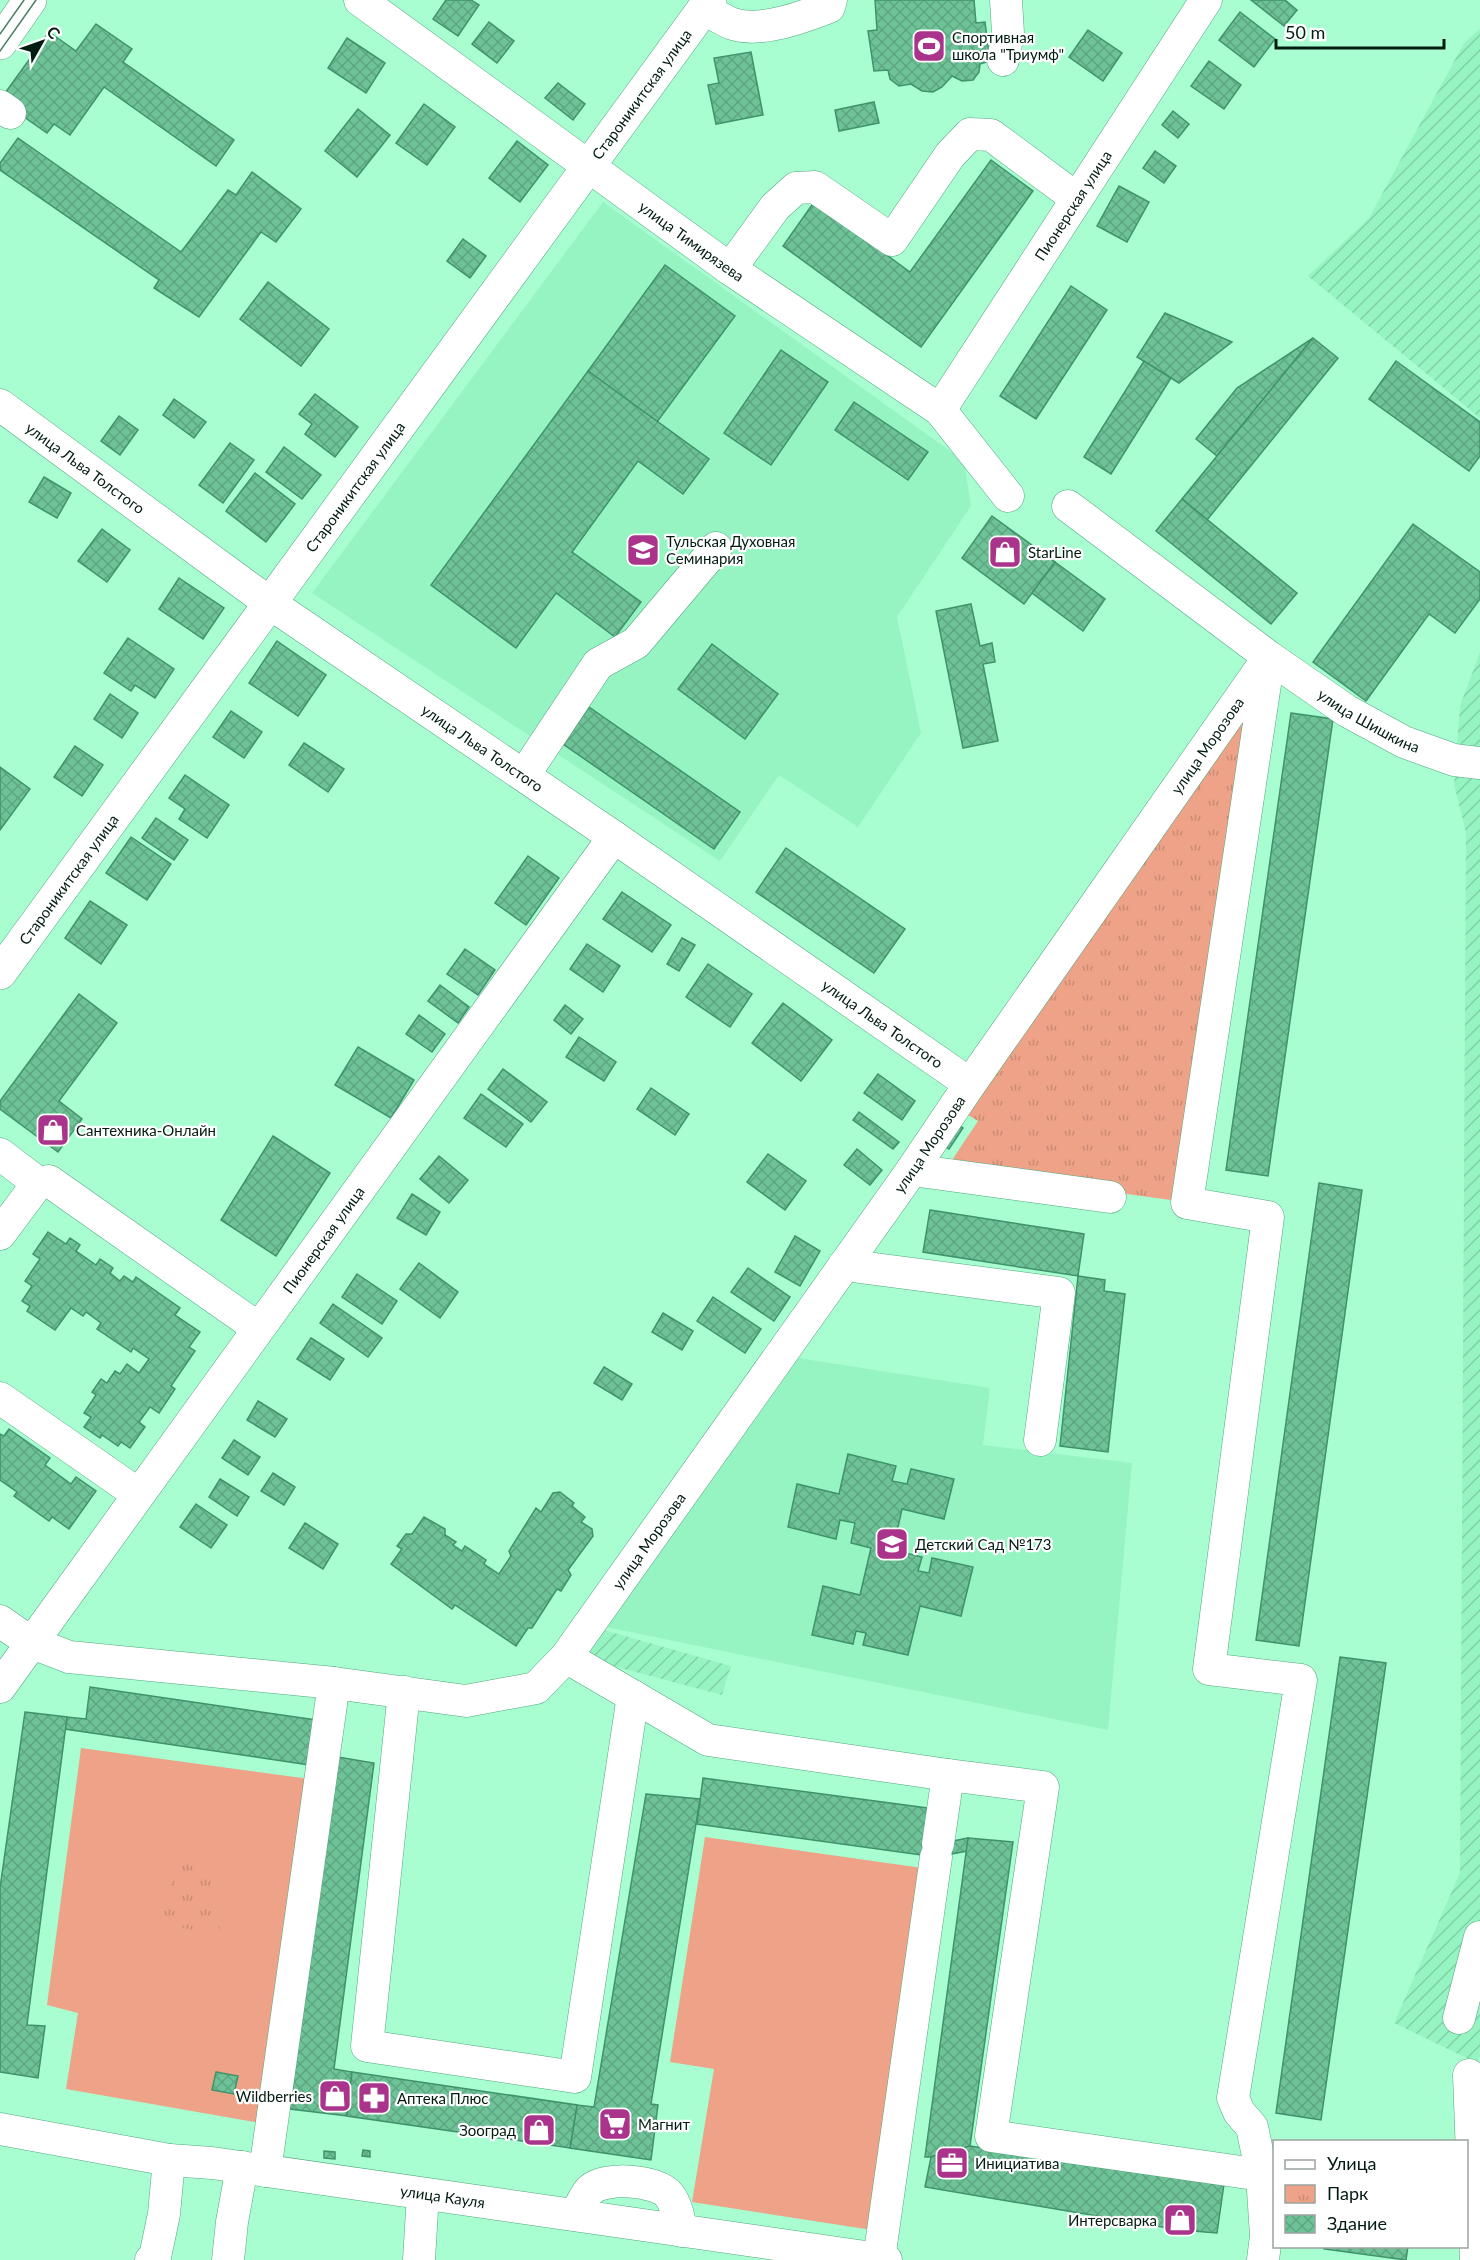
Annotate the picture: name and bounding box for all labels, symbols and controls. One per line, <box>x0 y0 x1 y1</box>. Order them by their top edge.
north arrow <box>12 12 72 72</box>
scale bar <box>1276 12 1444 50</box>
text: 50 m <box>1285 21 1325 43</box>
text: С <box>43 22 65 43</box>
street label: Староникитская улица <box>588 25 695 163</box>
sports icon: Спортивная школа "Триумф" <box>911 28 947 64</box>
place label: Спортивная школа "Триумф" <box>952 28 1064 63</box>
street label: Пионерская улица <box>1031 147 1115 264</box>
street label: улица Тимирязева <box>636 197 748 285</box>
street label: улица Льва Толстого <box>22 418 148 517</box>
street label: Староникитская улица <box>301 418 408 555</box>
school or university icon: Тульская Духовная Семинария <box>625 532 661 568</box>
place label: Тульская Духовная Семинария <box>666 532 795 567</box>
shop icon: StarLine <box>987 534 1023 570</box>
place label: StarLine <box>1028 543 1082 561</box>
street label: улица Шишкина <box>1314 685 1422 756</box>
street label: улица Морозова <box>1167 693 1247 797</box>
street label: улица Льва Толстого <box>418 700 547 795</box>
street label: Староникитская улица <box>15 811 122 948</box>
street label: улица Льва Толстого <box>819 975 947 1072</box>
street label: улица Морозова <box>890 1092 969 1196</box>
shop icon: Сантехника-Онлайн <box>35 1112 71 1148</box>
place label: Сантехника-Онлайн <box>76 1121 216 1139</box>
street label: Пионерская улица <box>279 1183 368 1296</box>
street label: улица Морозова <box>608 1489 689 1592</box>
school or university icon: Детский Сад №173 <box>874 1526 910 1562</box>
place label: Детский Сад №173 <box>915 1535 1052 1553</box>
shop icon: Wildberries <box>317 2078 353 2114</box>
pharmacy icon: Аптека Плюс <box>356 2080 392 2116</box>
place label: Wildberries <box>236 2087 312 2105</box>
place label: Аптека Плюс <box>397 2089 488 2107</box>
supermarket icon: Магнит <box>597 2106 633 2142</box>
shop icon: Зооград <box>521 2112 557 2148</box>
place label: Магнит <box>638 2115 690 2133</box>
place label: Зооград <box>459 2121 516 2139</box>
legend <box>1273 2140 1468 2248</box>
office icon: Инициатива <box>934 2145 970 2181</box>
text: Улица <box>1327 2152 1377 2174</box>
place label: Инициатива <box>975 2154 1060 2172</box>
street label: улица Кауля <box>399 2181 486 2211</box>
text: Парк <box>1327 2182 1369 2204</box>
shop icon: Интерсварка <box>1162 2202 1198 2238</box>
place label: Интерсварка <box>1068 2211 1157 2229</box>
text: Здание <box>1327 2212 1387 2234</box>

